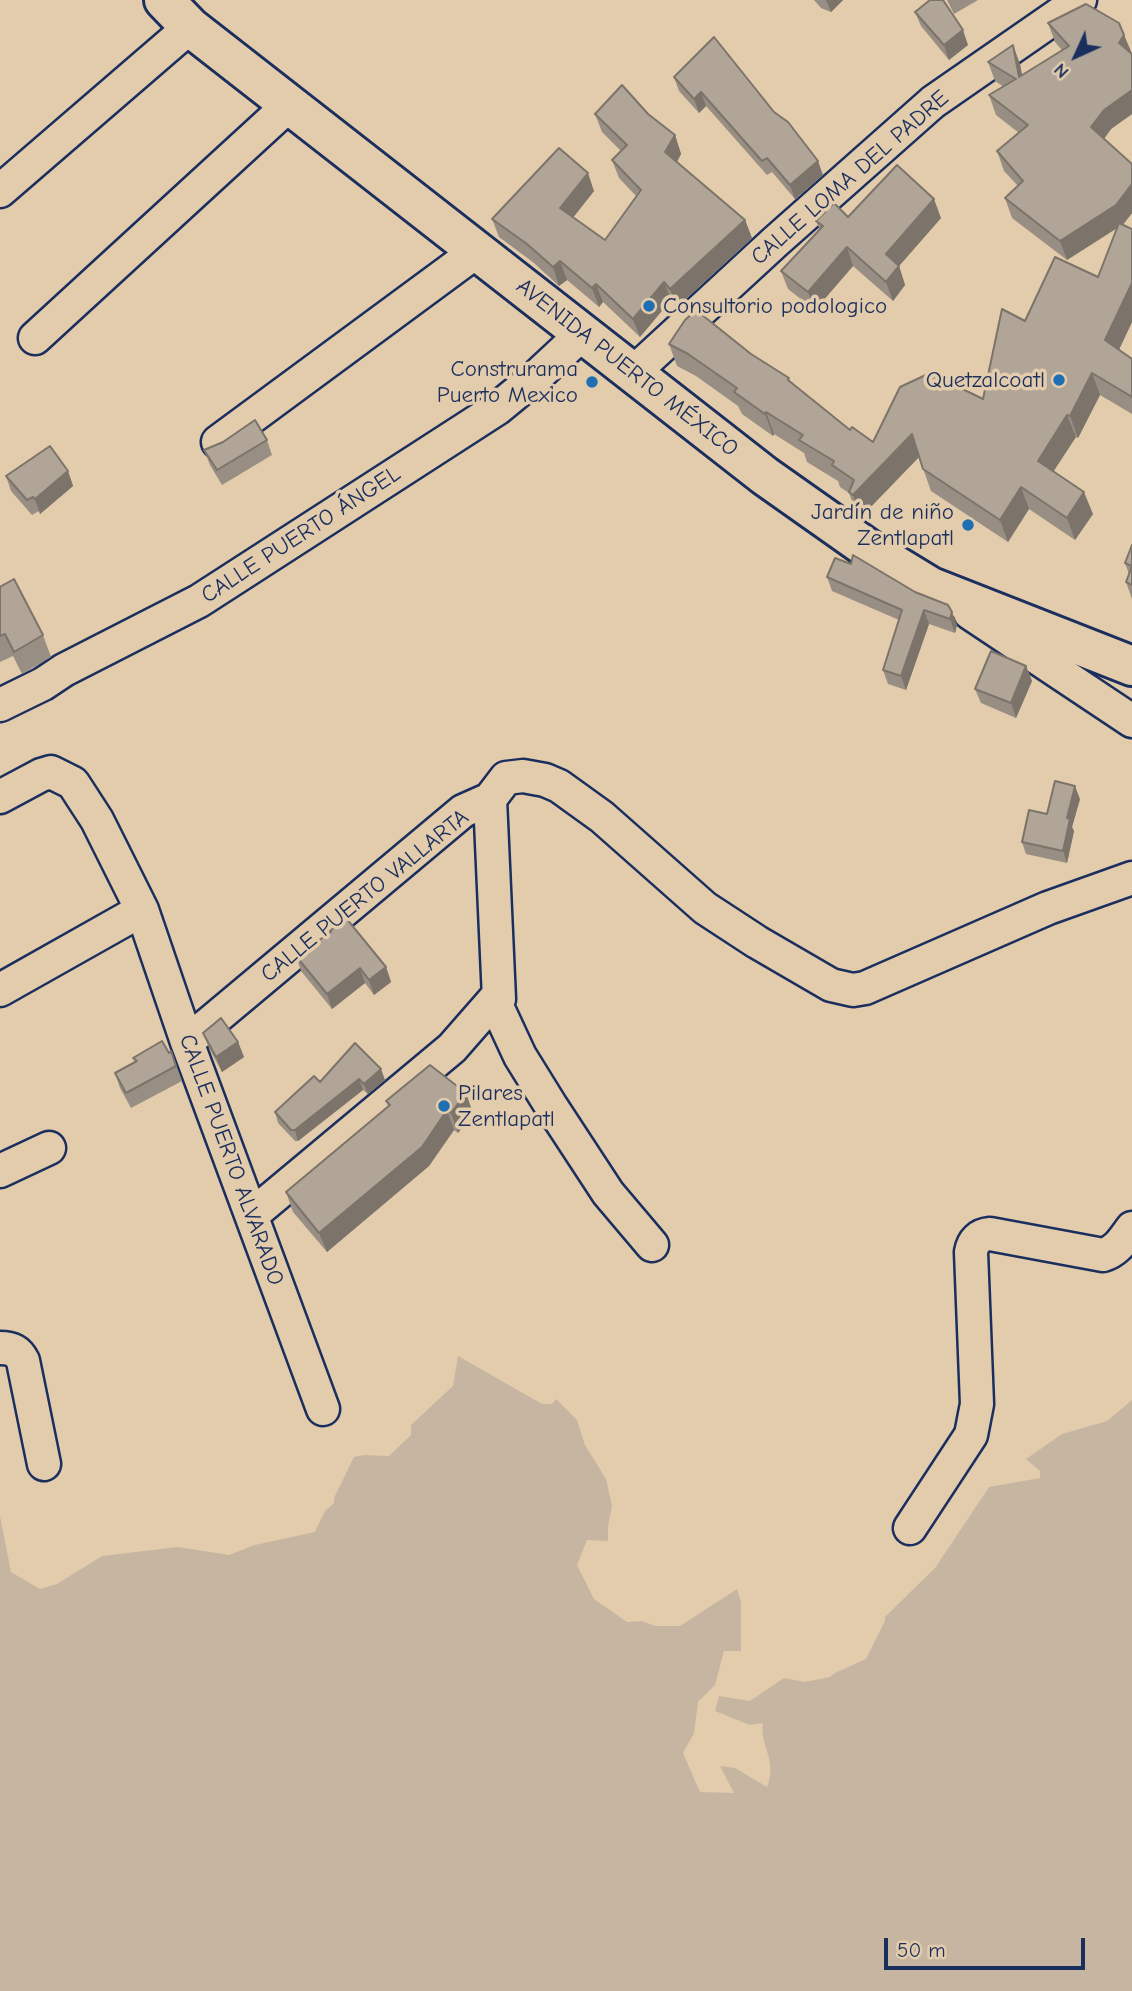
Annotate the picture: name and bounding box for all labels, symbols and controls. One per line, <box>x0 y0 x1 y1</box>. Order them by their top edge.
north arrow <box>1041 21 1111 91</box>
text: N <box>1049 59 1073 83</box>
street label: CALLE LOMA DEL PADRE <box>746 85 954 271</box>
street label: AVENIDA PUERTO MÉXICO <box>511 273 743 463</box>
place label: Consultorio podologico <box>663 292 887 320</box>
marker: Consultorio podologico <box>641 298 657 314</box>
place label: Construrama Puerto Mexico <box>437 355 578 409</box>
place label: Quetzalcoatl <box>926 366 1045 394</box>
marker: Quetzalcoatl <box>1051 372 1067 388</box>
marker: Construrama Puerto Mexico <box>584 374 600 390</box>
street label: CALLE PUERTO ÁNGEL <box>196 460 406 610</box>
place label: Jardín de niño Zentlapatl <box>811 498 954 552</box>
marker: Jardín de niño Zentlapatl <box>960 517 976 533</box>
street label: CALLE PUERTO VALLARTA <box>256 804 474 988</box>
street label: CALLE PUERTO ALVARADO <box>173 1031 289 1289</box>
place label: Pilares Zentlapatl <box>458 1079 555 1133</box>
marker: Pilares Zentlapatl <box>436 1098 452 1114</box>
scale bar <box>887 1924 1088 1968</box>
text: 50 m <box>897 1938 946 1962</box>

